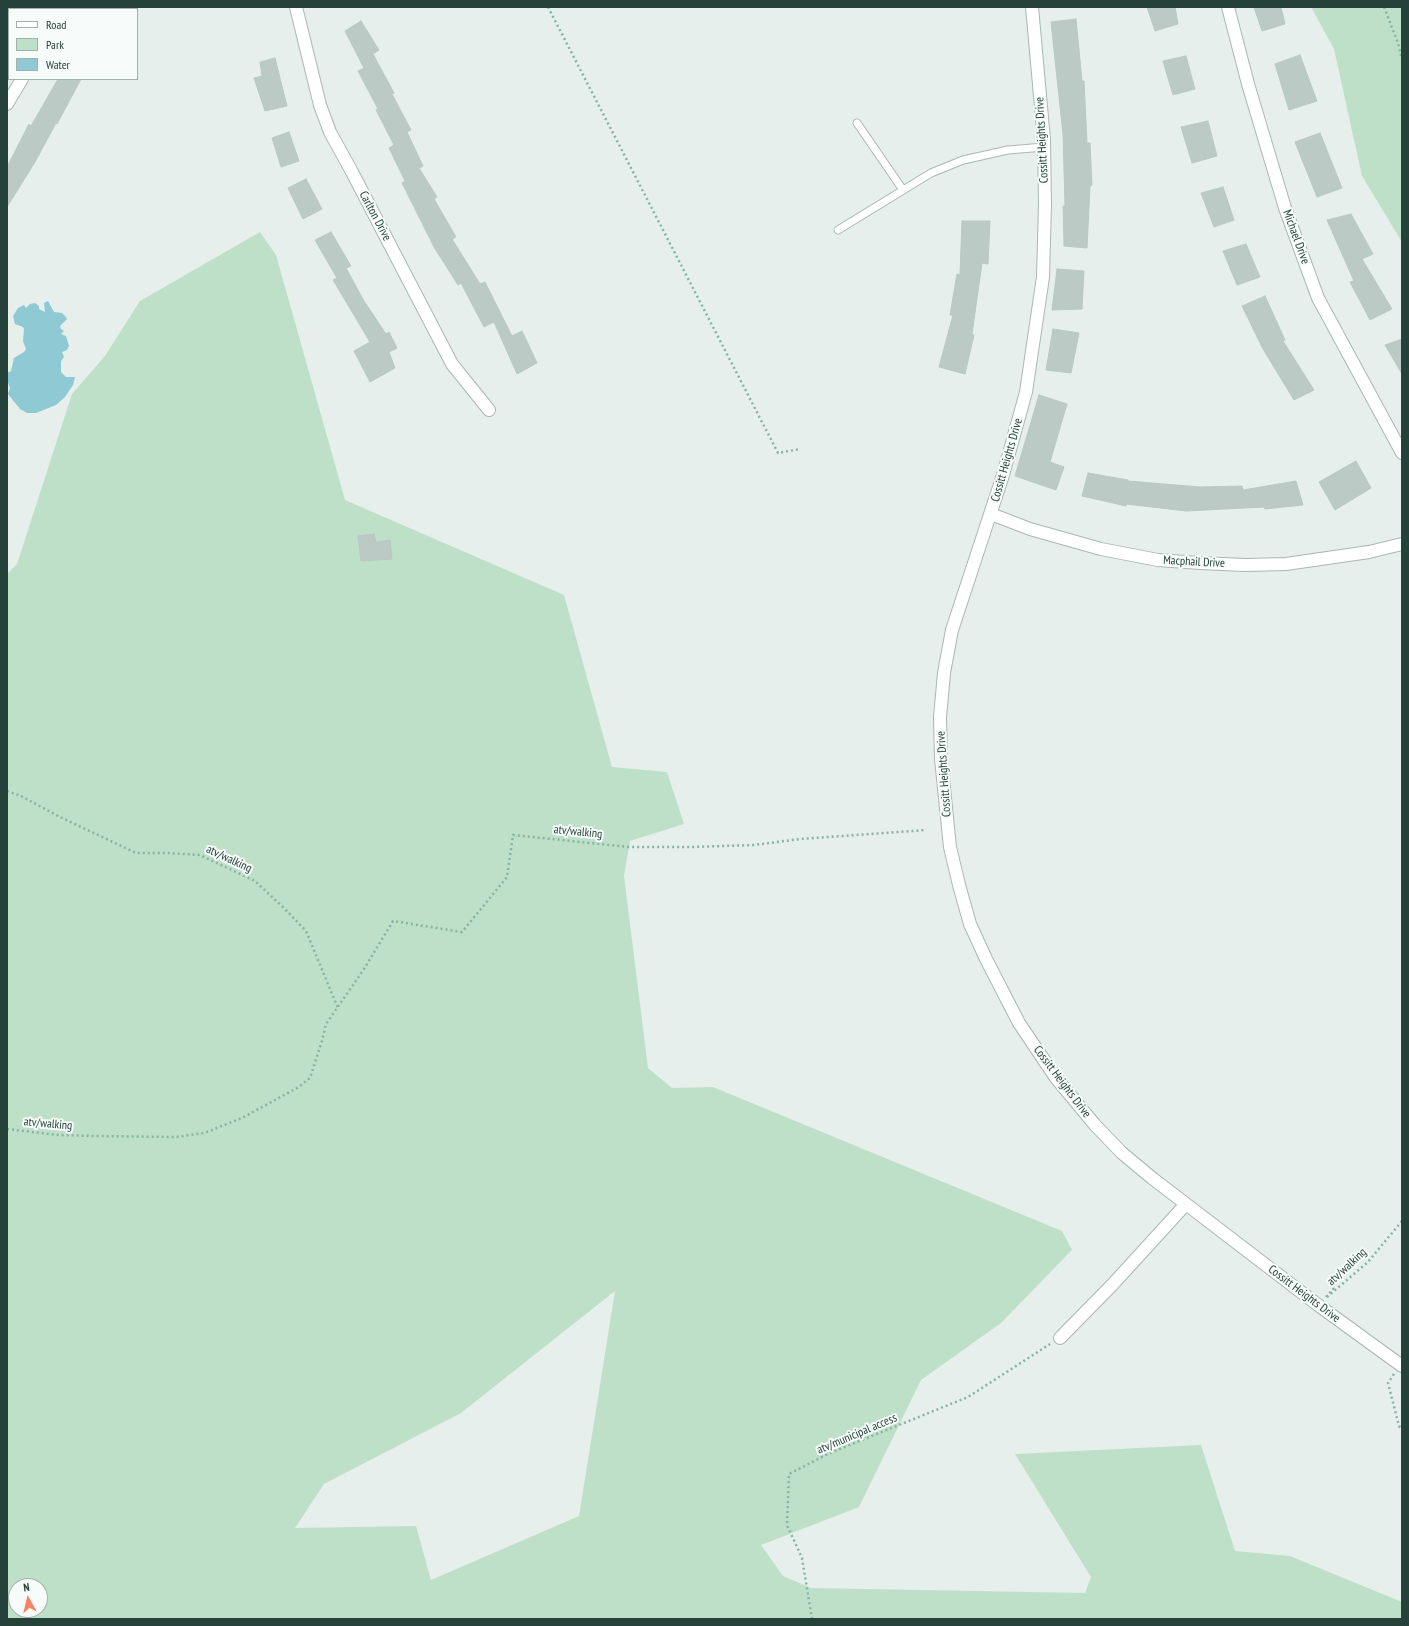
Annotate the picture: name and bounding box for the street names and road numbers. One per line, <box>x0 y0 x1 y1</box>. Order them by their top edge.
street label: Cossitt Heights Drive <box>1033 97 1051 183</box>
street label: Carlton Drive <box>356 189 394 243</box>
street label: Michael Drive <box>1280 208 1312 266</box>
street label: Cossitt Heights Drive <box>988 417 1026 503</box>
street label: Macphail Drive <box>1163 553 1225 571</box>
street label: Cossitt Heights Drive <box>934 730 954 818</box>
street label: atv/walking <box>553 822 603 842</box>
street label: atv/walking <box>204 842 254 876</box>
street label: Cossitt Heights Drive <box>1030 1043 1094 1121</box>
street label: atv/walking <box>23 1115 73 1133</box>
street label: atv/walking <box>1324 1245 1370 1289</box>
street label: Cossitt Heights Drive <box>1265 1262 1343 1326</box>
street label: atv/municipal access <box>815 1411 899 1457</box>

